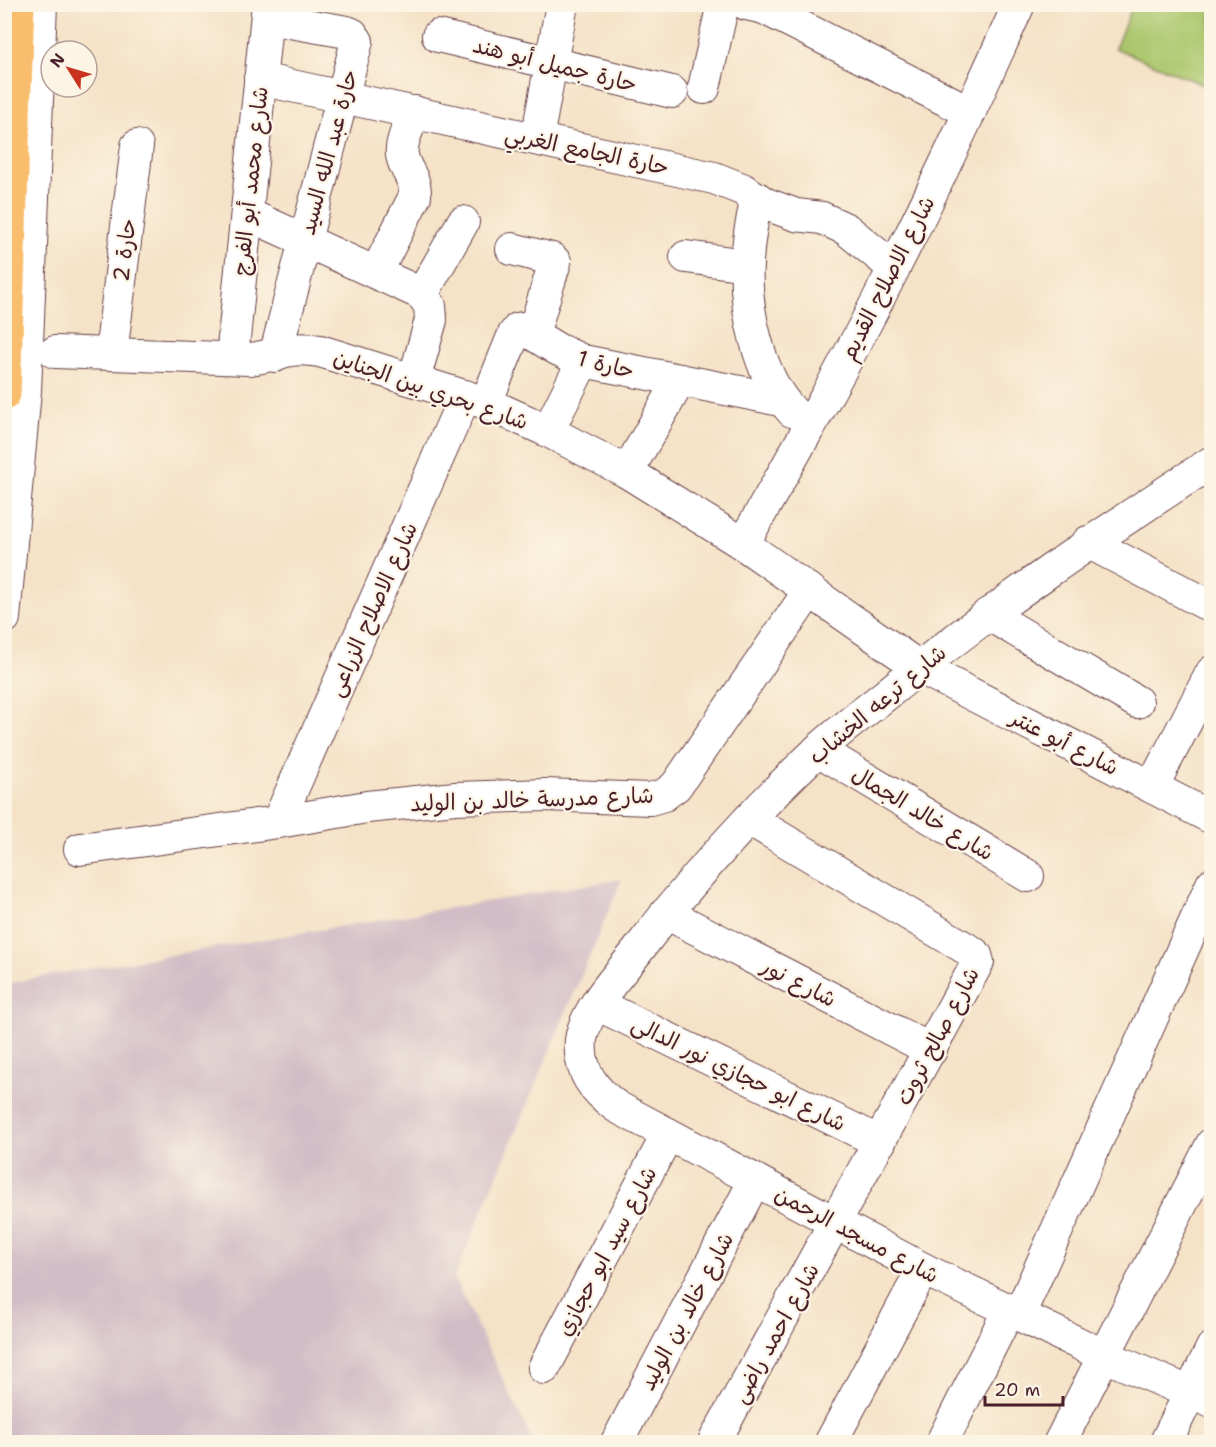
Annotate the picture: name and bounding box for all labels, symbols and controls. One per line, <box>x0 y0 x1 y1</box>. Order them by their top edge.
street label: حارة جميل أبو هند <box>470 30 640 99</box>
north arrow <box>39 39 99 99</box>
text: N <box>45 49 70 72</box>
street label: حارة عبد الله السيد <box>292 66 365 238</box>
street label: شارع محمد أبو الفرج <box>226 85 276 277</box>
street label: حارة الجامع الغربي <box>501 119 672 187</box>
street label: شارع الاصلاح القديم <box>833 191 943 366</box>
street label: حارة 2 <box>106 217 143 283</box>
street label: شارع بحري بين الجناين <box>329 343 532 438</box>
street label: حارة 1 <box>575 343 637 385</box>
street label: شارع الاصلاح الزراعى <box>321 517 425 701</box>
street label: شارع ترعه الخشاب <box>802 638 953 771</box>
street label: شارع أبو عنتر <box>1004 702 1124 783</box>
street label: شارع خالد الجمال <box>846 760 999 868</box>
street label: شارع مدرسة خالد بن الوليد <box>410 781 654 819</box>
street label: شارع نور <box>755 951 841 1015</box>
street label: شارع صالح ثروت <box>889 962 987 1111</box>
street label: شارع ابو حجازي نور الدالى <box>626 1009 851 1140</box>
street label: شارع سيد ابو حجازي <box>549 1161 665 1342</box>
street label: شارع مسجد الرحمن <box>769 1179 944 1291</box>
street label: شارع خالد بن الوليد <box>633 1227 741 1396</box>
street label: شارع احمد راضى <box>725 1258 827 1409</box>
scale bar <box>985 1369 1063 1407</box>
text: 20 m <box>994 1378 1040 1402</box>

